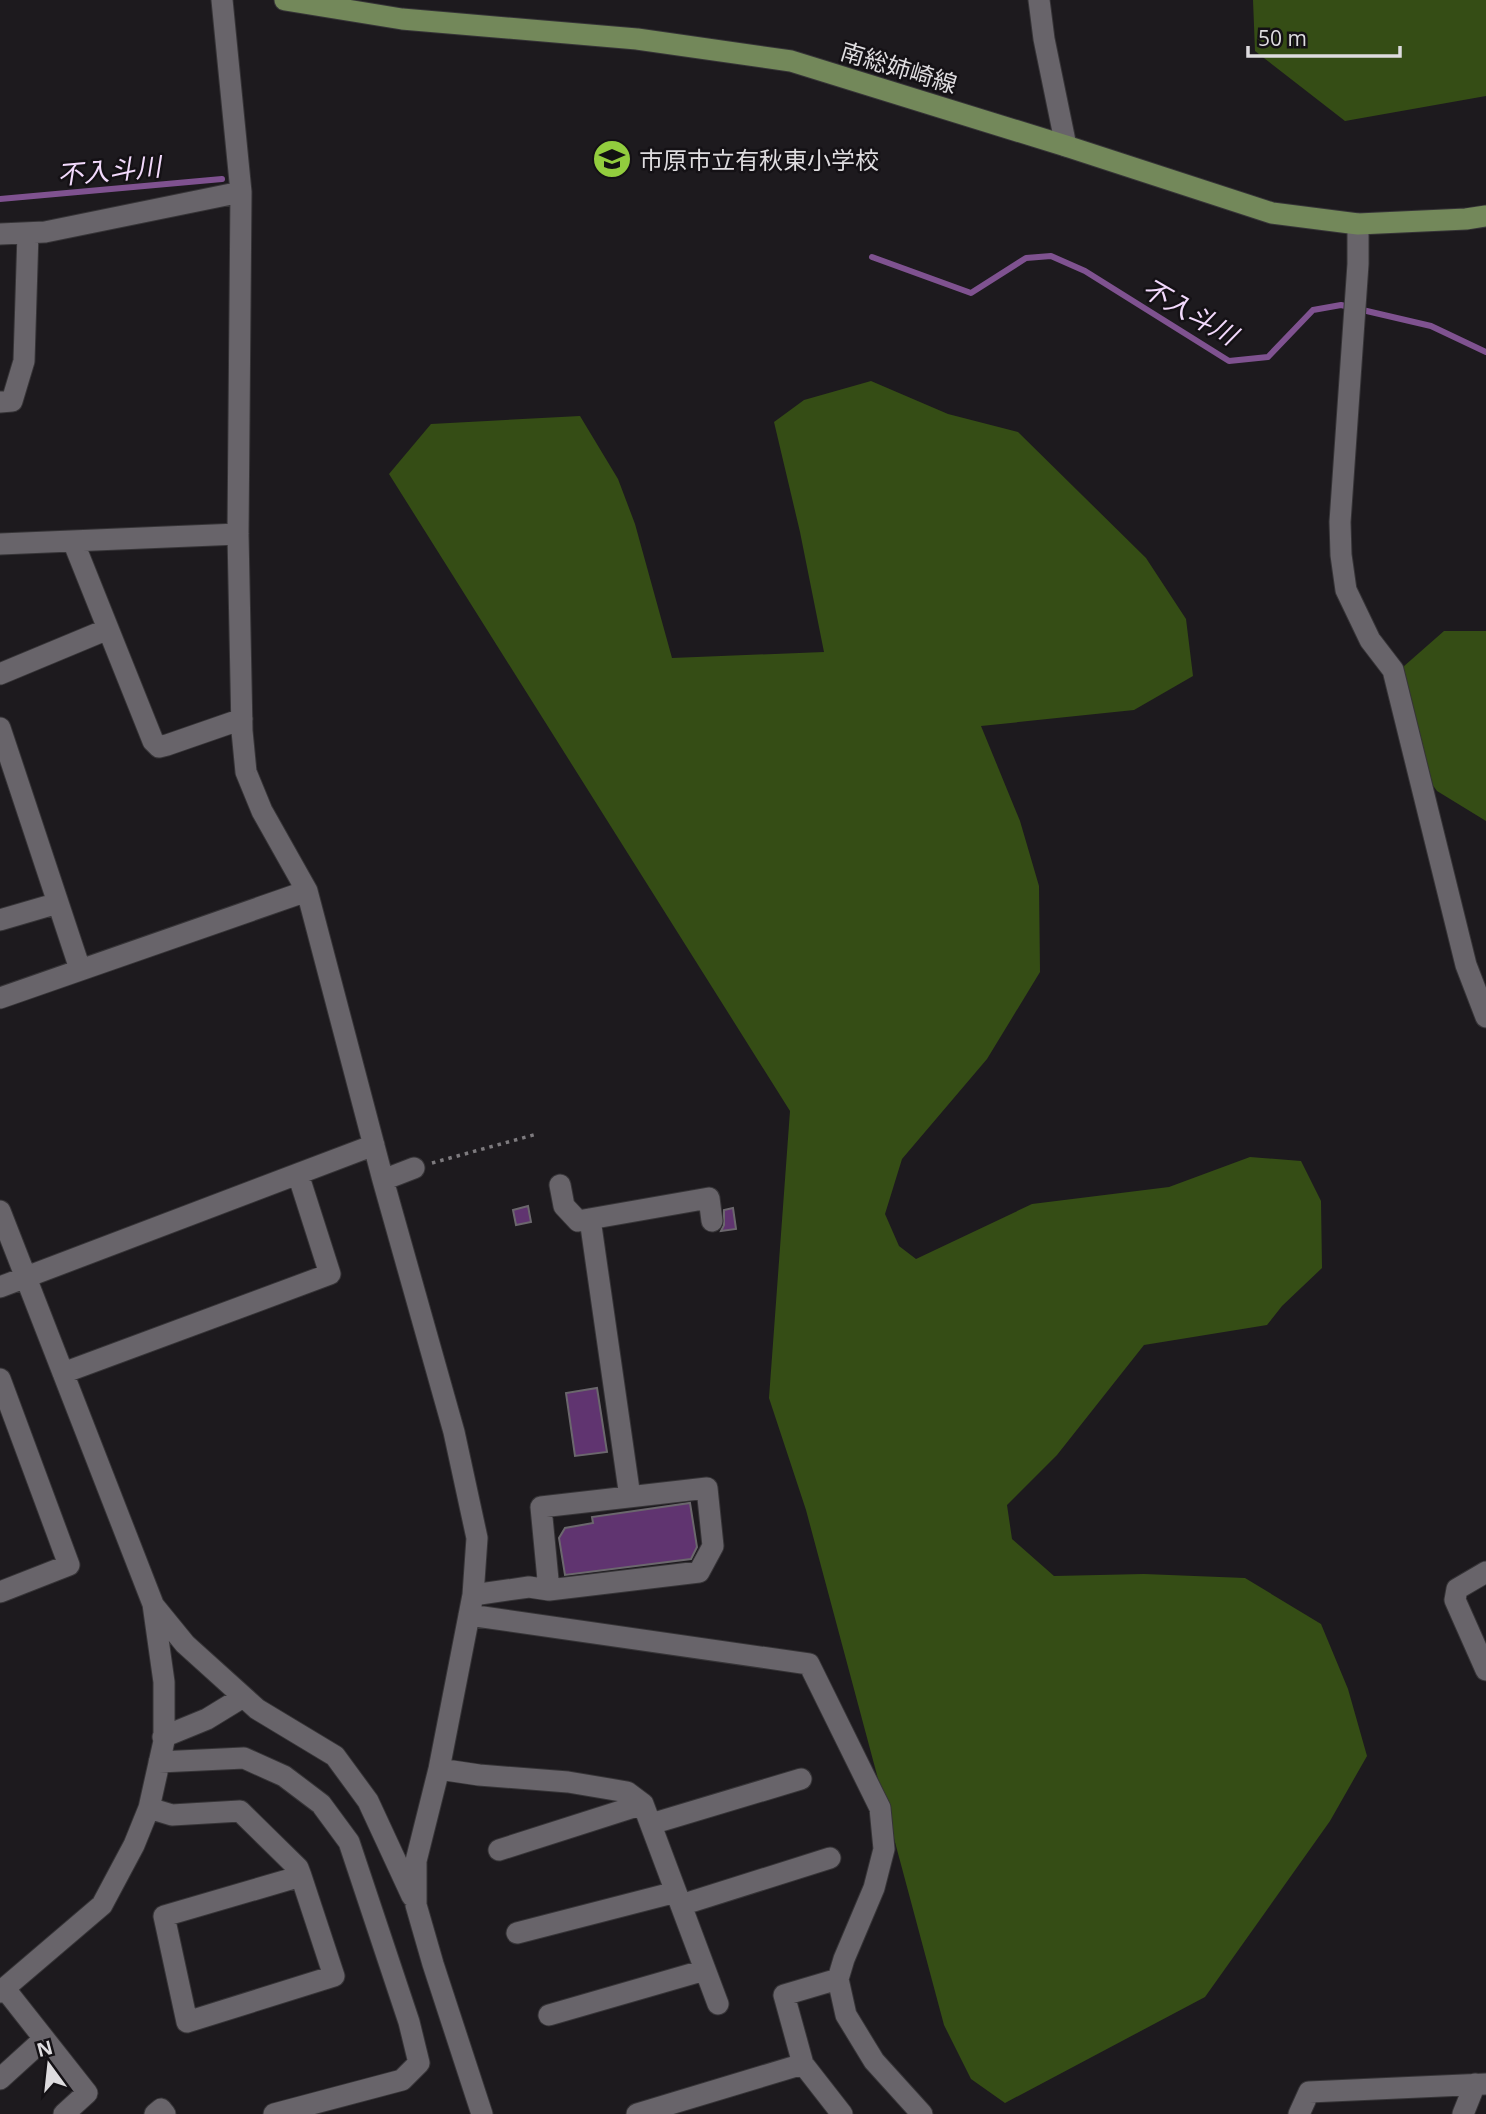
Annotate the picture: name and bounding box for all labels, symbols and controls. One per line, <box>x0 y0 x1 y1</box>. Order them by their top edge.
scale bar <box>1248 14 1400 58</box>
text: 50 m <box>1258 24 1307 52</box>
street label: 南総姉崎線 <box>837 34 961 100</box>
school or university icon: 市原市立有秋東小学校 <box>591 138 633 180</box>
place label: 市原市立有秋東小学校 <box>639 143 879 176</box>
water label: 不入斗川 <box>56 147 165 192</box>
water label: 不入斗川 <box>1136 269 1247 354</box>
north arrow <box>14 2030 84 2100</box>
text: N <box>34 2034 55 2063</box>

